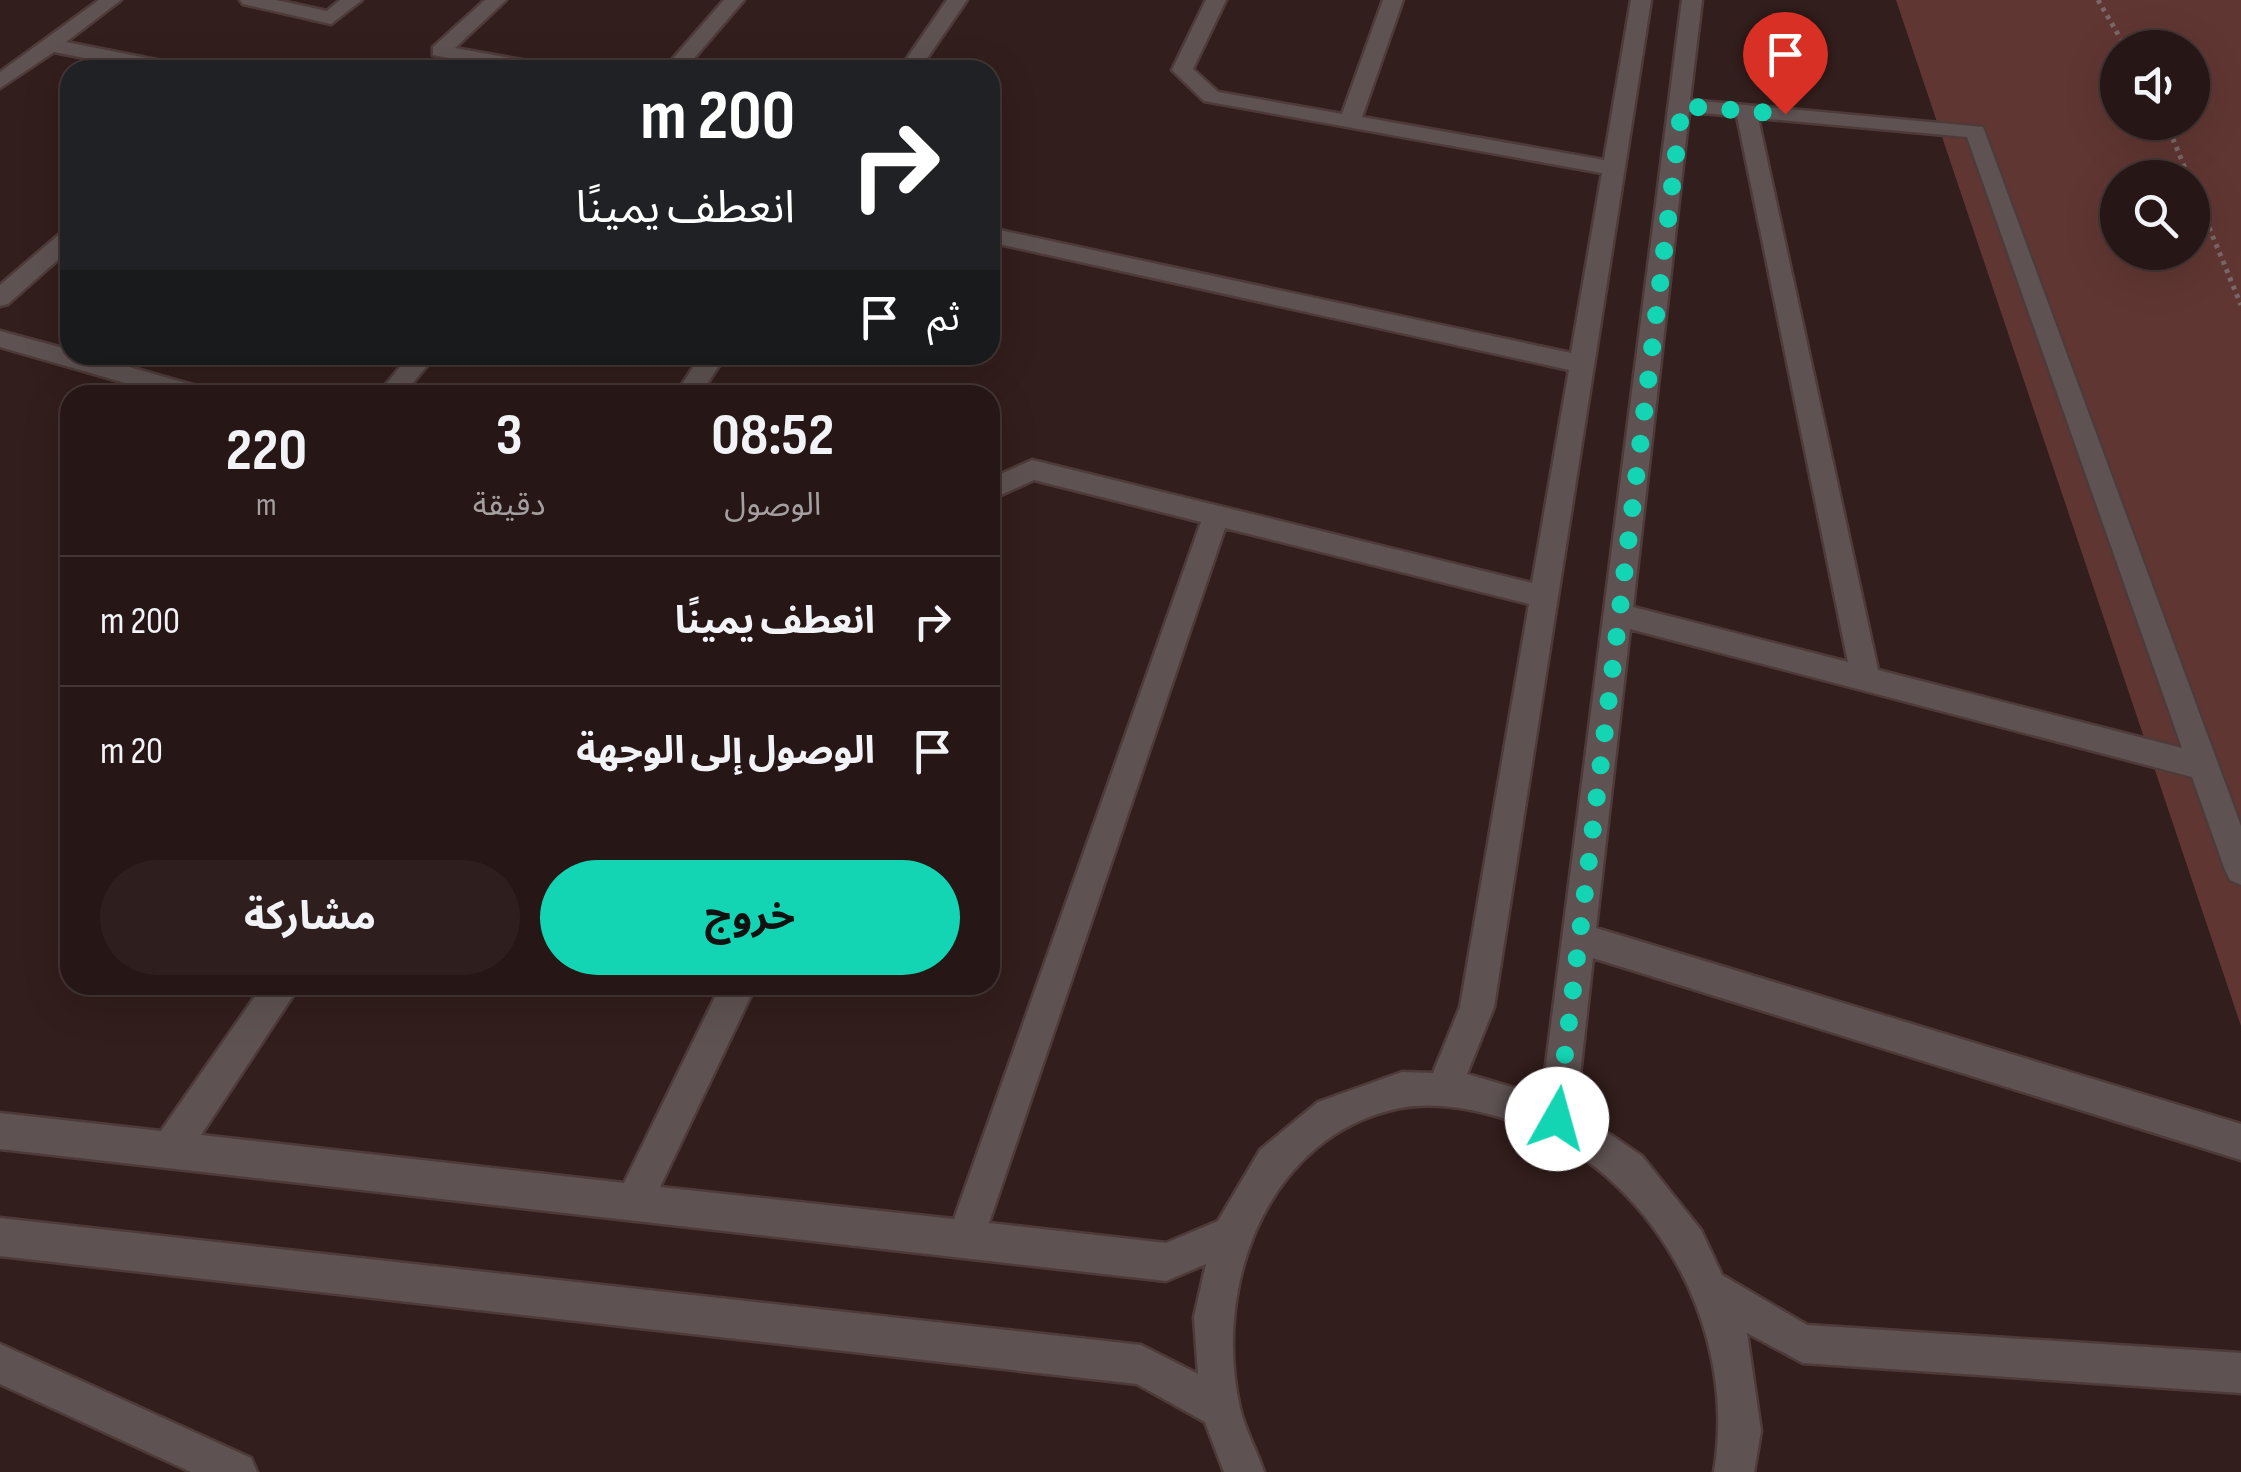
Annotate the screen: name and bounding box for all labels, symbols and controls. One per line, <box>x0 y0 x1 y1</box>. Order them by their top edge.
pin <box>1743 12 1828 115</box>
icon: arrive <box>1758 27 1813 82</box>
map controls <box>2100 30 2210 270</box>
button: sound <box>2100 30 2210 140</box>
text: 200 m <box>640 75 795 159</box>
icon: right <box>830 100 960 230</box>
button: search <box>2100 160 2210 270</box>
text: انعطف يمينًا <box>575 181 795 236</box>
icon: arrive <box>852 290 907 345</box>
text: ثم <box>927 296 960 341</box>
text: 3 <box>496 400 523 472</box>
text: 08:52 <box>711 400 834 472</box>
text: 220 <box>226 415 307 487</box>
text: m <box>256 486 277 525</box>
text: دقيقة <box>473 486 546 525</box>
text: الوصول <box>724 486 821 525</box>
icon: right <box>905 594 960 649</box>
text: 200 m <box>100 599 180 644</box>
text: انعطف يمينًا <box>675 599 875 644</box>
icon: arrive <box>905 724 960 779</box>
text: 20 m <box>100 729 163 774</box>
text: الوصول إلى الوجهة <box>576 729 875 774</box>
button: مشاركة <box>100 860 520 975</box>
button: خروج <box>540 860 960 975</box>
position arrow <box>1505 1067 1609 1171</box>

